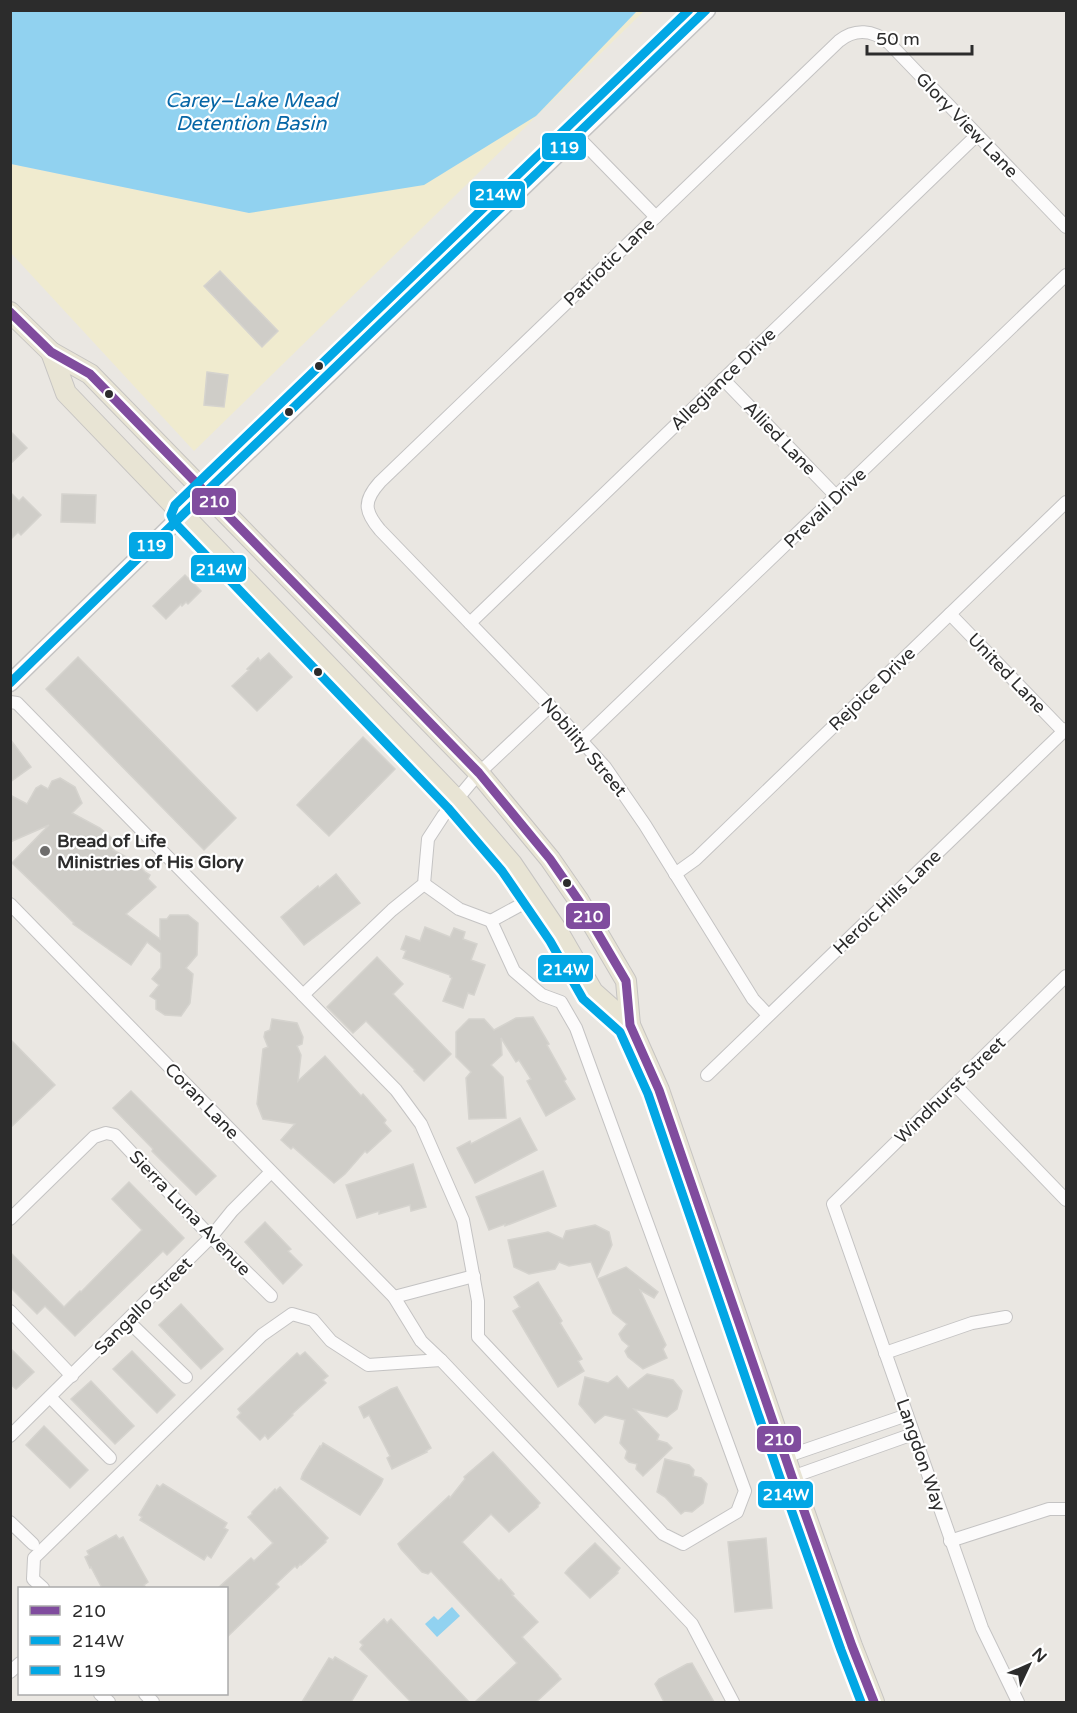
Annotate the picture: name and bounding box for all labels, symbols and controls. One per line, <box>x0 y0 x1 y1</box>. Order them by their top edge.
scale bar <box>867 18 972 56</box>
text: 50 m <box>876 28 920 50</box>
street label: Glory View Lane <box>911 68 1023 182</box>
water label: Carey–Lake Mead Detention Basin <box>165 89 339 136</box>
line badge: 119 <box>541 132 587 161</box>
text: 119 <box>549 138 579 158</box>
line badge: 214W <box>469 180 526 209</box>
text: 214W <box>475 185 522 205</box>
street label: Patriotic Lane <box>559 213 659 311</box>
street label: Allegiance Drive <box>666 323 780 435</box>
unlabelled marker <box>313 360 325 372</box>
unlabelled marker <box>103 388 115 400</box>
street label: Allied Lane <box>739 396 821 480</box>
unlabelled marker <box>283 406 295 418</box>
street label: Prevail Drive <box>779 463 871 553</box>
line badge: 210 <box>191 487 237 516</box>
text: 210 <box>199 492 229 512</box>
line badge: 119 <box>128 531 174 560</box>
text: 119 <box>136 536 166 556</box>
line badge: 214W <box>190 554 247 583</box>
text: 214W <box>196 560 243 580</box>
street label: United Lane <box>963 628 1051 718</box>
street label: Rejoice Drive <box>824 642 920 736</box>
unlabelled marker <box>312 666 324 678</box>
street label: Nobility Street <box>536 693 632 801</box>
place label: Bread of Life Ministries of His Glory <box>57 830 244 873</box>
marker: Bread of Life Ministries of His Glory <box>38 844 52 858</box>
street label: Heroic Hills Lane <box>828 845 946 959</box>
unlabelled marker <box>561 877 573 889</box>
line badge: 210 <box>565 902 611 930</box>
text: 210 <box>573 907 603 927</box>
line badge: 214W <box>537 954 594 983</box>
text: 214W <box>543 960 590 980</box>
street label: Windhurst Street <box>890 1032 1010 1148</box>
street label: Coran Lane <box>160 1058 244 1144</box>
street label: Sierra Luna Avenue <box>125 1146 255 1280</box>
street label: Sangallo Street <box>89 1252 197 1360</box>
street label: Langdon Way <box>891 1396 951 1515</box>
line badge: 210 <box>756 1425 802 1453</box>
text: 210 <box>764 1430 794 1450</box>
line badge: 214W <box>757 1480 814 1509</box>
text: 214W <box>763 1485 810 1505</box>
legend <box>18 1587 228 1695</box>
text: 210 <box>72 1600 106 1622</box>
text: 214W <box>72 1630 124 1652</box>
north arrow <box>999 1635 1059 1695</box>
text: N <box>1027 1644 1051 1667</box>
text: 119 <box>72 1660 106 1682</box>

